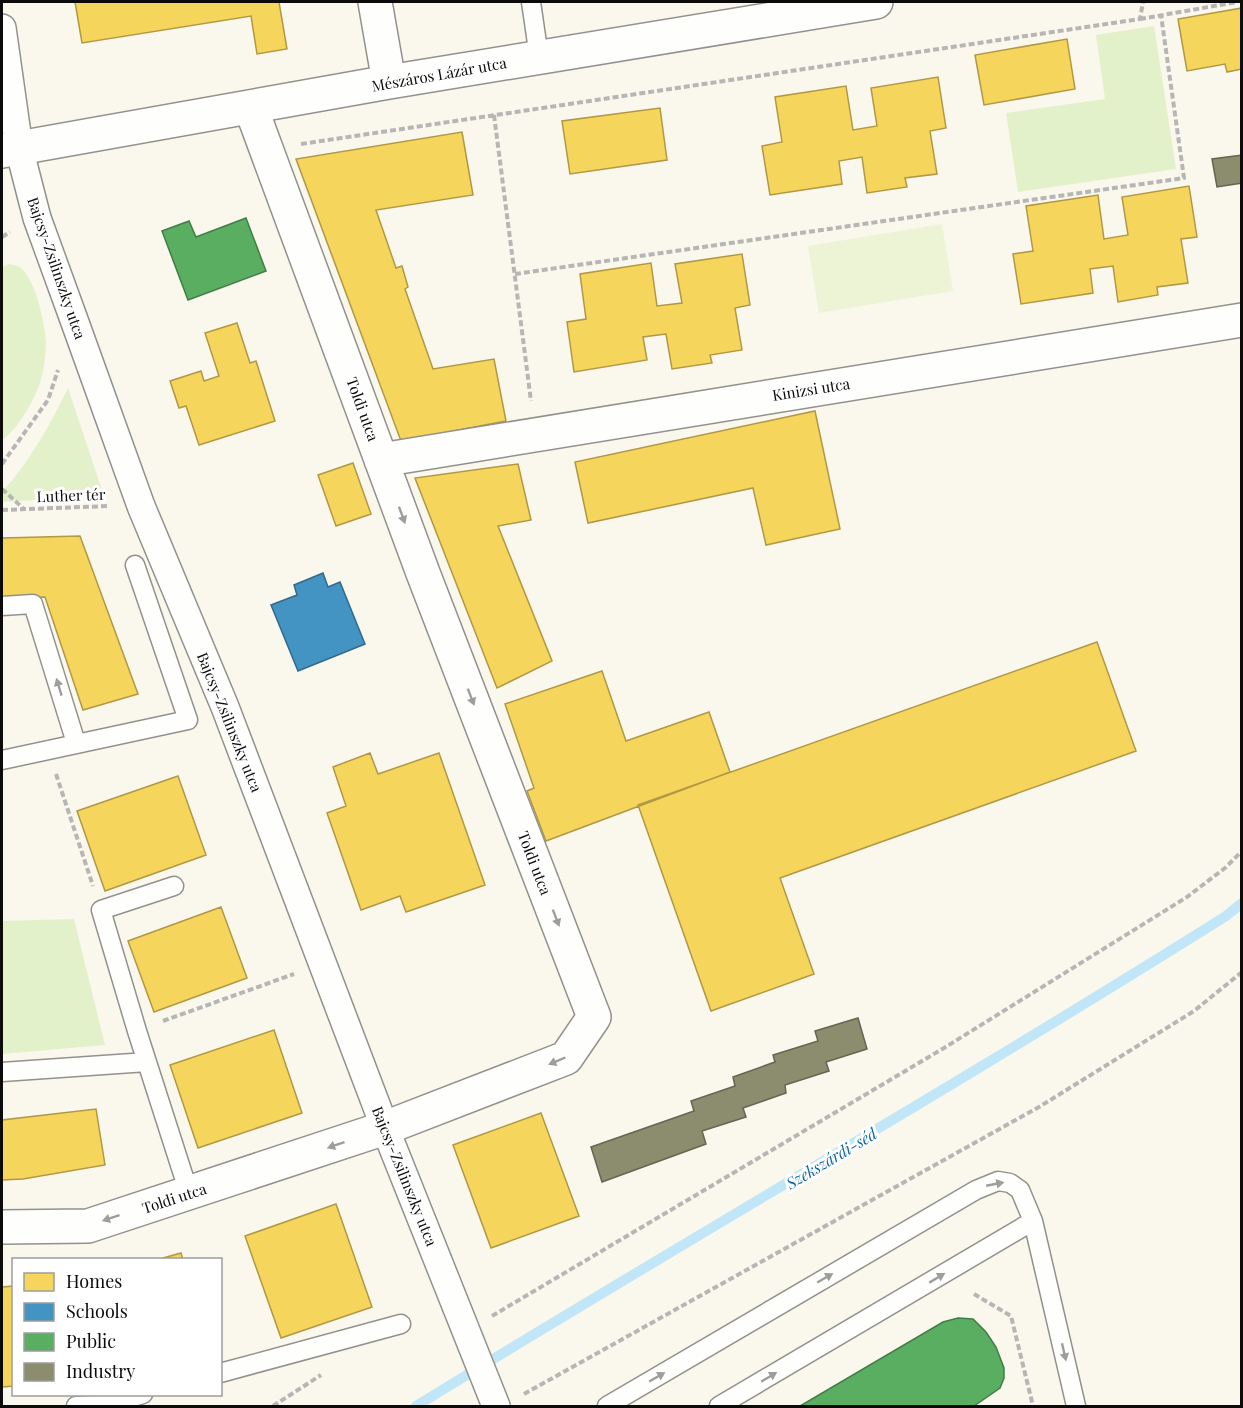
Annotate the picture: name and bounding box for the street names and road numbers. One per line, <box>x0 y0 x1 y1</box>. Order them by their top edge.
street label: Mészáros Lázár utca <box>370 52 508 96</box>
street label: Bajcsy-Zsilinszky utca <box>23 194 91 342</box>
street label: Kinizsi utca <box>771 373 852 405</box>
street label: Toldi utca <box>342 374 384 444</box>
street label: Luther tér <box>36 484 106 506</box>
street label: Bajcsy-Zsilinszky utca <box>193 649 267 795</box>
street label: Toldi utca <box>514 828 556 898</box>
street label: Bajcsy-Zsilinszky utca <box>368 1103 442 1249</box>
street label: Toldi utca <box>139 1178 209 1218</box>

